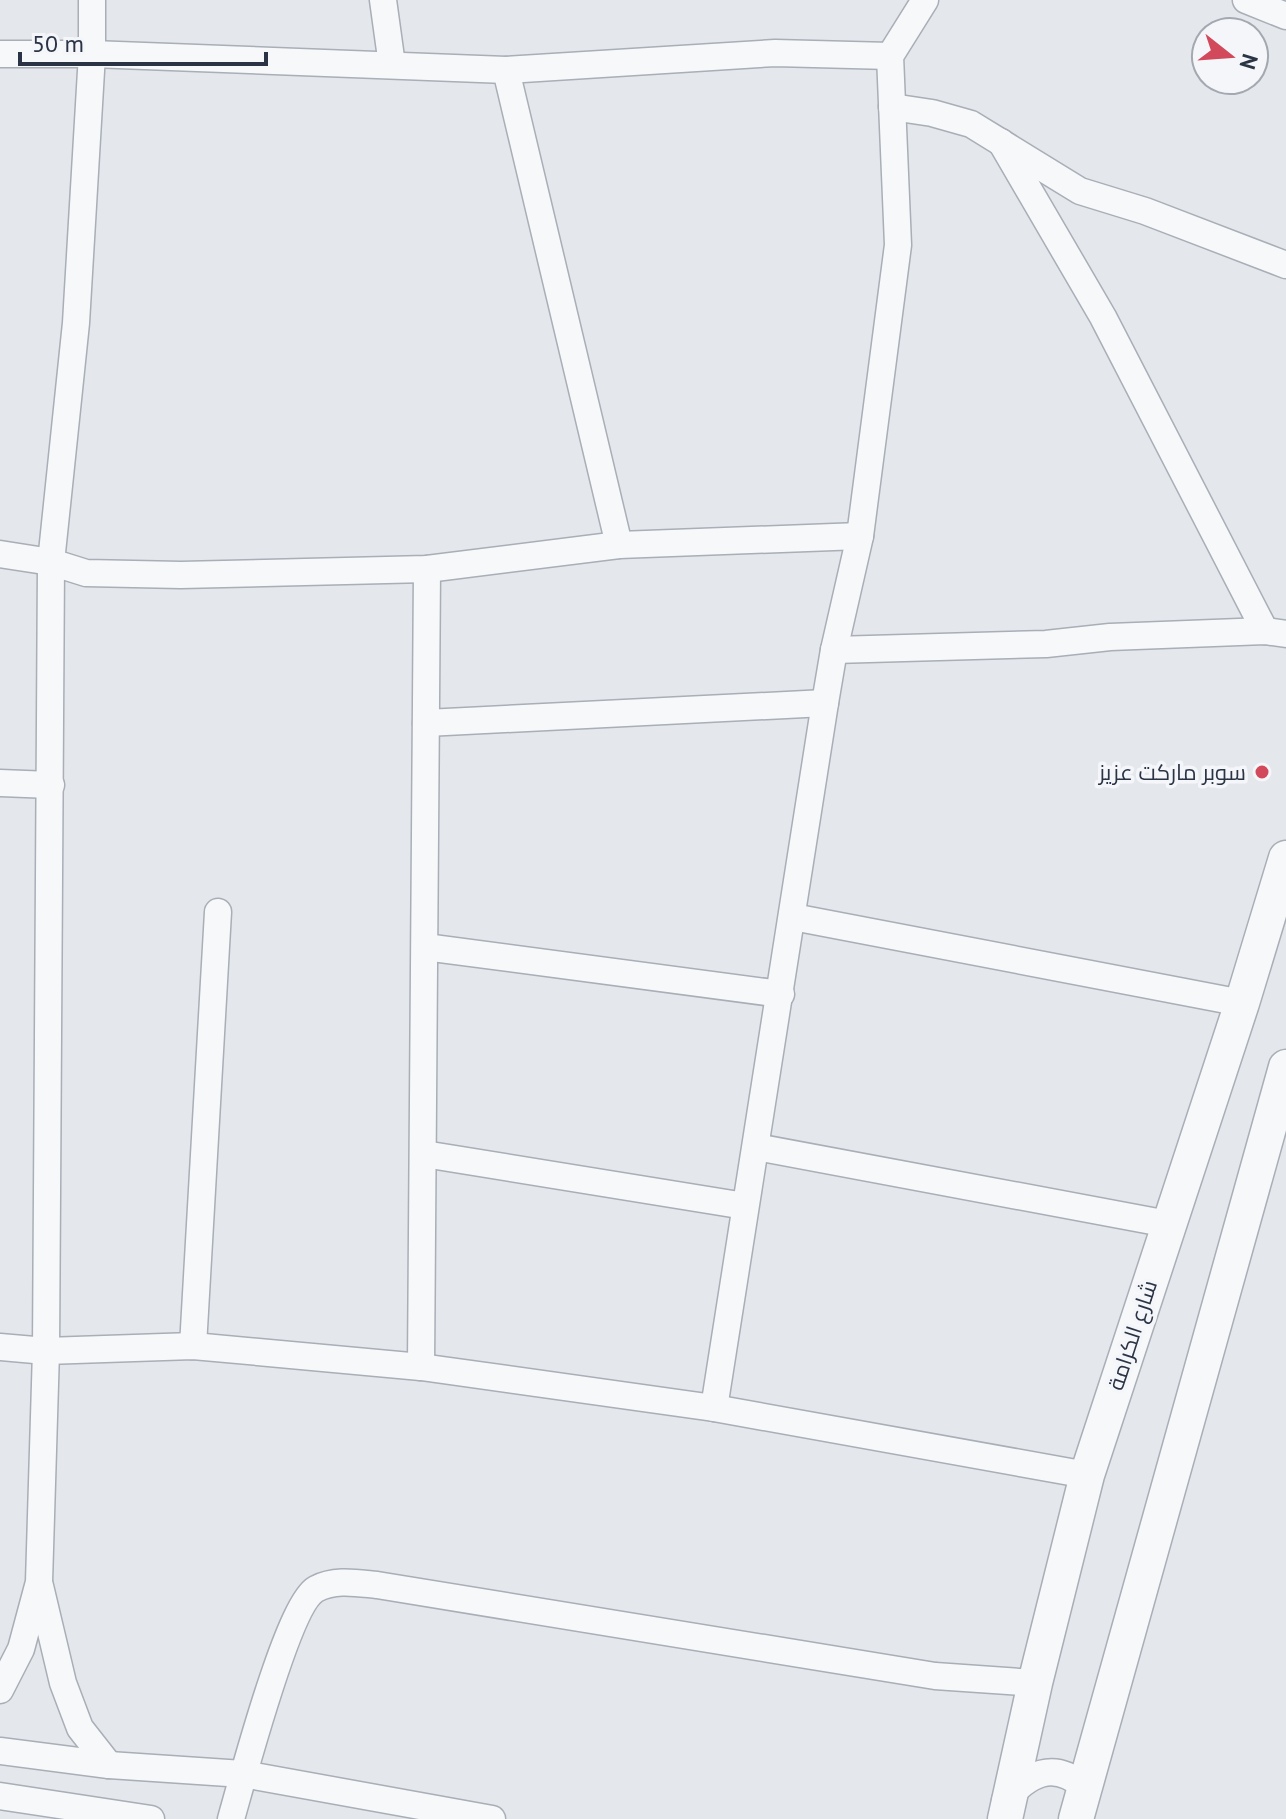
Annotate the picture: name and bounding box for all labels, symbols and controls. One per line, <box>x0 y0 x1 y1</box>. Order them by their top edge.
scale bar <box>20 16 266 66</box>
north arrow <box>1190 16 1270 96</box>
text: 50 m <box>32 28 84 59</box>
text: N <box>1234 51 1265 73</box>
place label: سوبر ماركت عزيز <box>1097 758 1246 786</box>
marker: سوبر ماركت عزيز <box>1253 763 1271 781</box>
street label: شارع الكرامة <box>1101 1276 1164 1394</box>

